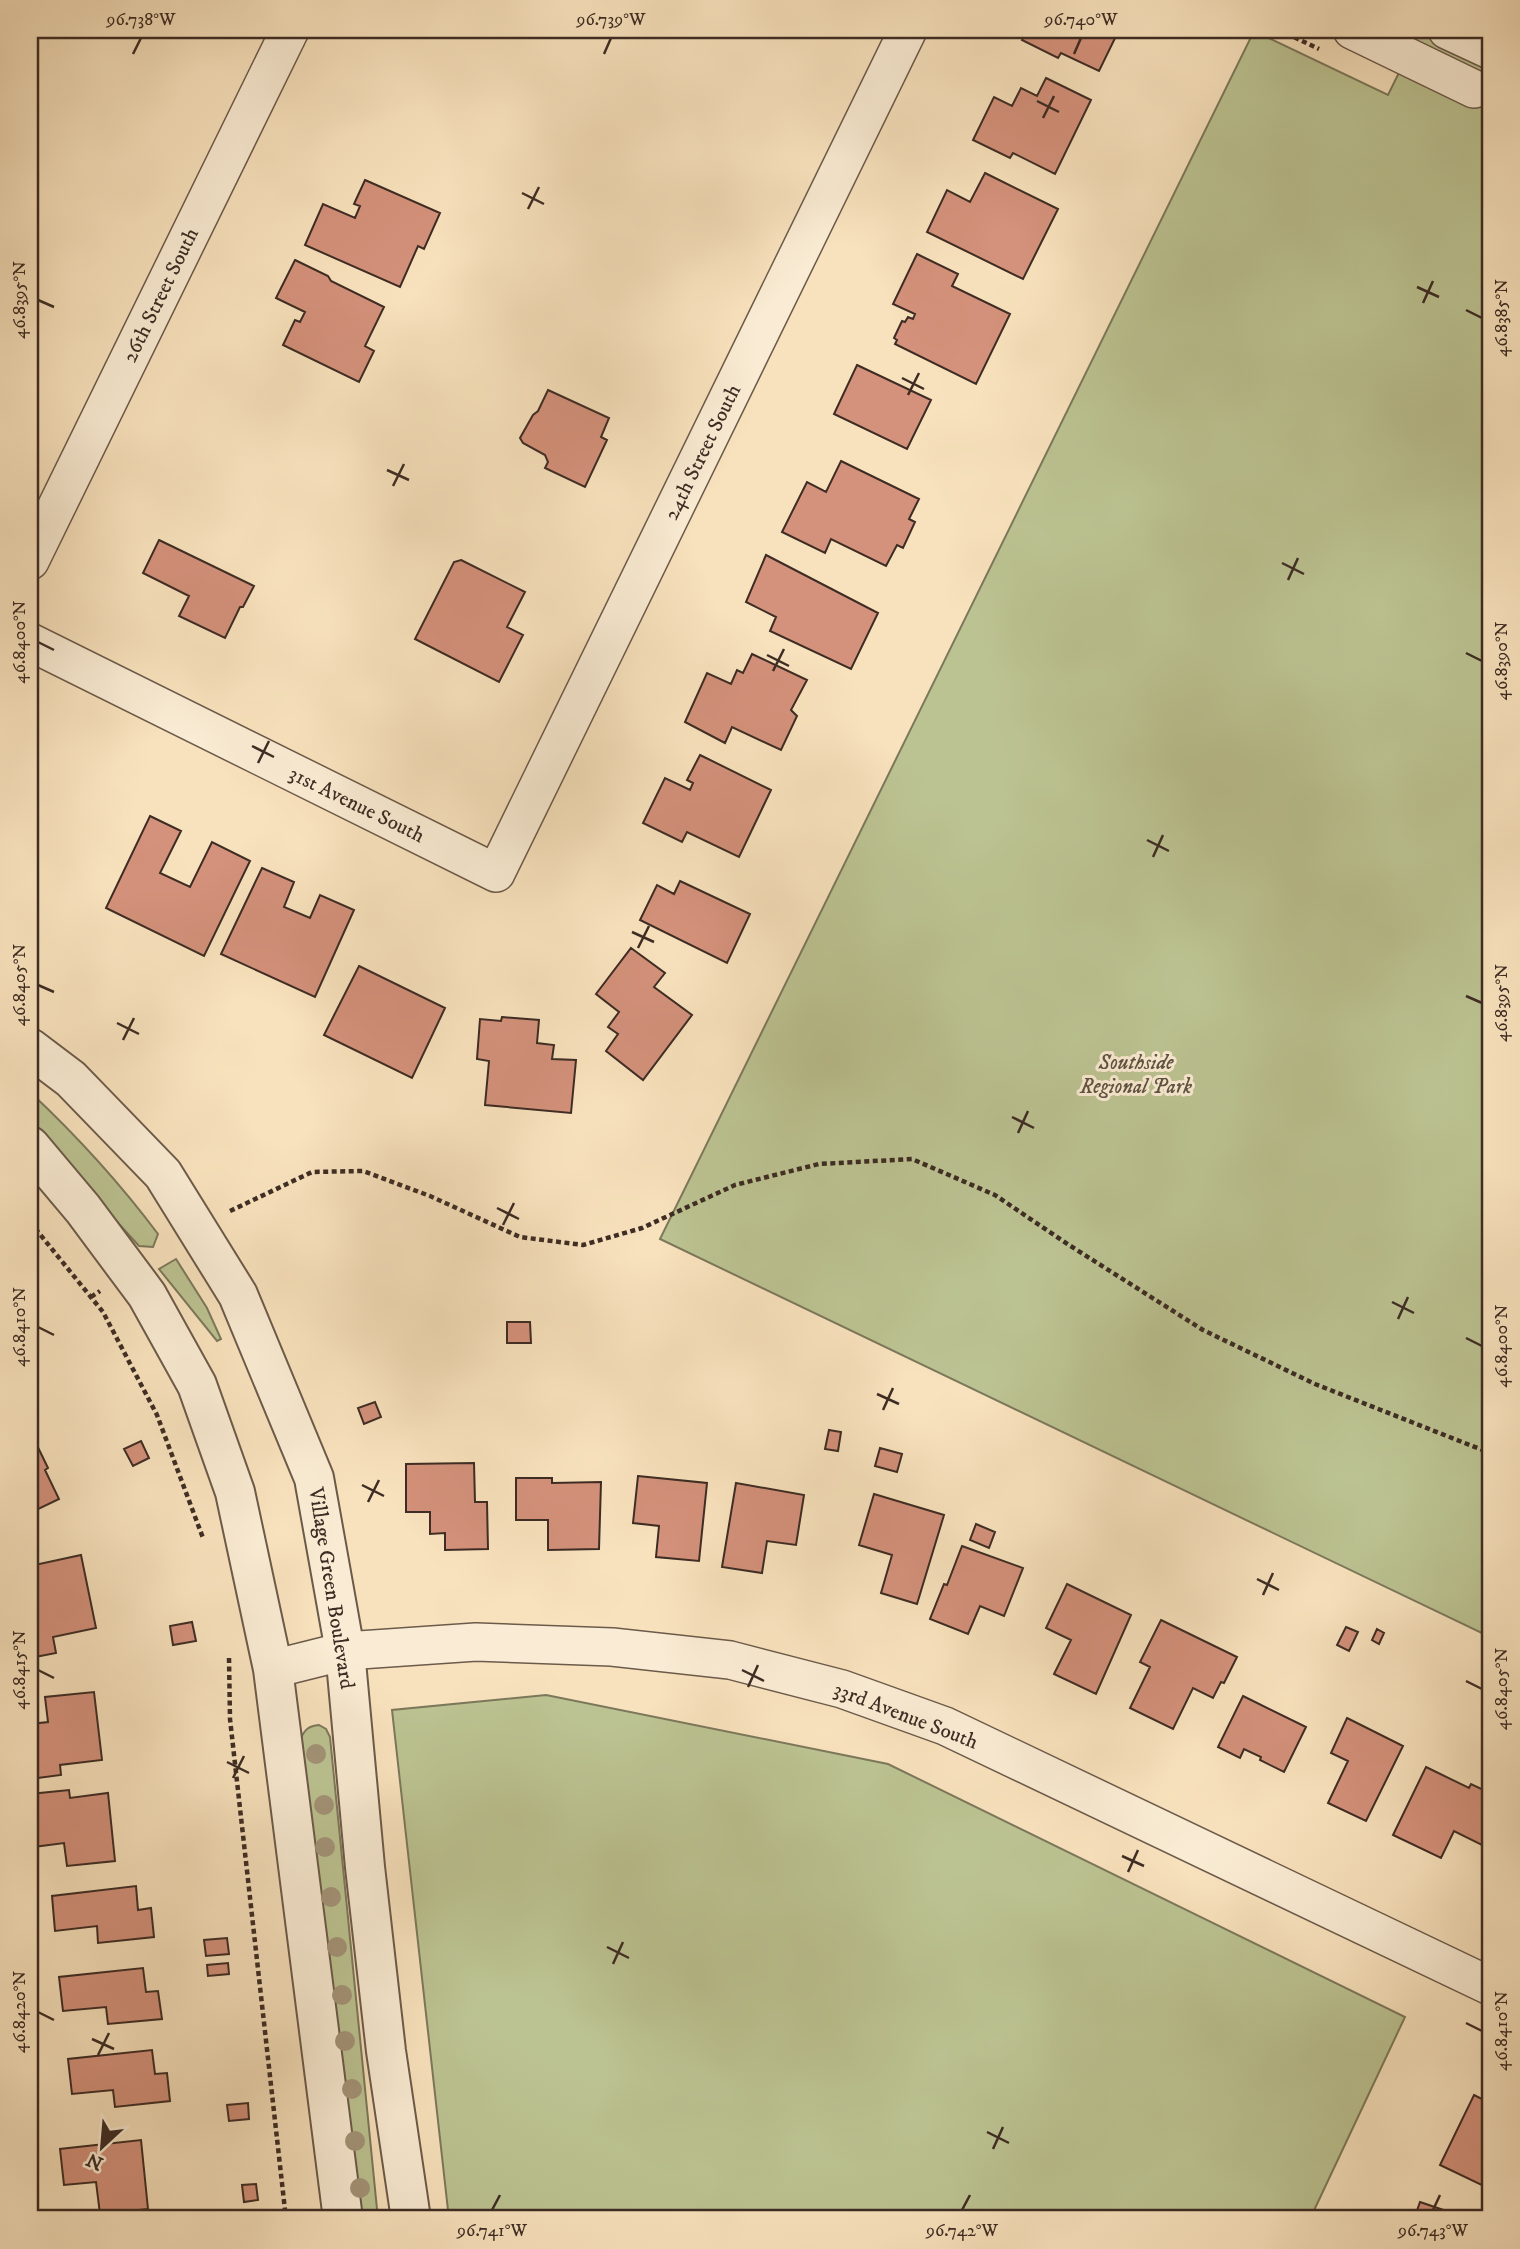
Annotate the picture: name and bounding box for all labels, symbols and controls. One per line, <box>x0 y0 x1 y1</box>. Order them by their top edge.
text: 96.738°W <box>106 9 176 31</box>
text: 96.739°W <box>576 9 646 31</box>
text: 96.740°W <box>1043 9 1118 31</box>
street label: 26th Street South <box>117 224 205 367</box>
text: 46.8395°N <box>9 261 31 339</box>
text: 46.8385°N <box>1491 279 1513 357</box>
street label: 24th Street South <box>659 380 747 525</box>
text: 46.8400°N <box>9 600 31 684</box>
text: 46.8390°N <box>1491 621 1513 700</box>
street label: 31st Avenue South <box>284 761 429 849</box>
text: 46.8405°N <box>9 944 31 1026</box>
text: 46.8395°N <box>1491 964 1513 1042</box>
park label: Southside Regional Park <box>1079 1050 1192 1100</box>
text: 46.8410°N <box>9 1287 31 1367</box>
text: 46.8400°N <box>1491 1304 1513 1388</box>
street label: Village Green Boulevard <box>302 1484 360 1691</box>
text: 46.8415°N <box>9 1630 31 1710</box>
text: 46.8405°N <box>1491 1648 1513 1730</box>
street label: 33rd Avenue South <box>830 1676 982 1755</box>
text: 46.8420°N <box>9 1971 31 2053</box>
text: 46.8410°N <box>1491 1991 1513 2071</box>
north arrow <box>66 2112 136 2182</box>
text: N <box>83 2147 107 2175</box>
text: 96.741°W <box>456 2220 527 2242</box>
text: 96.742°W <box>925 2220 999 2242</box>
text: 96.743°W <box>1397 2220 1469 2242</box>

